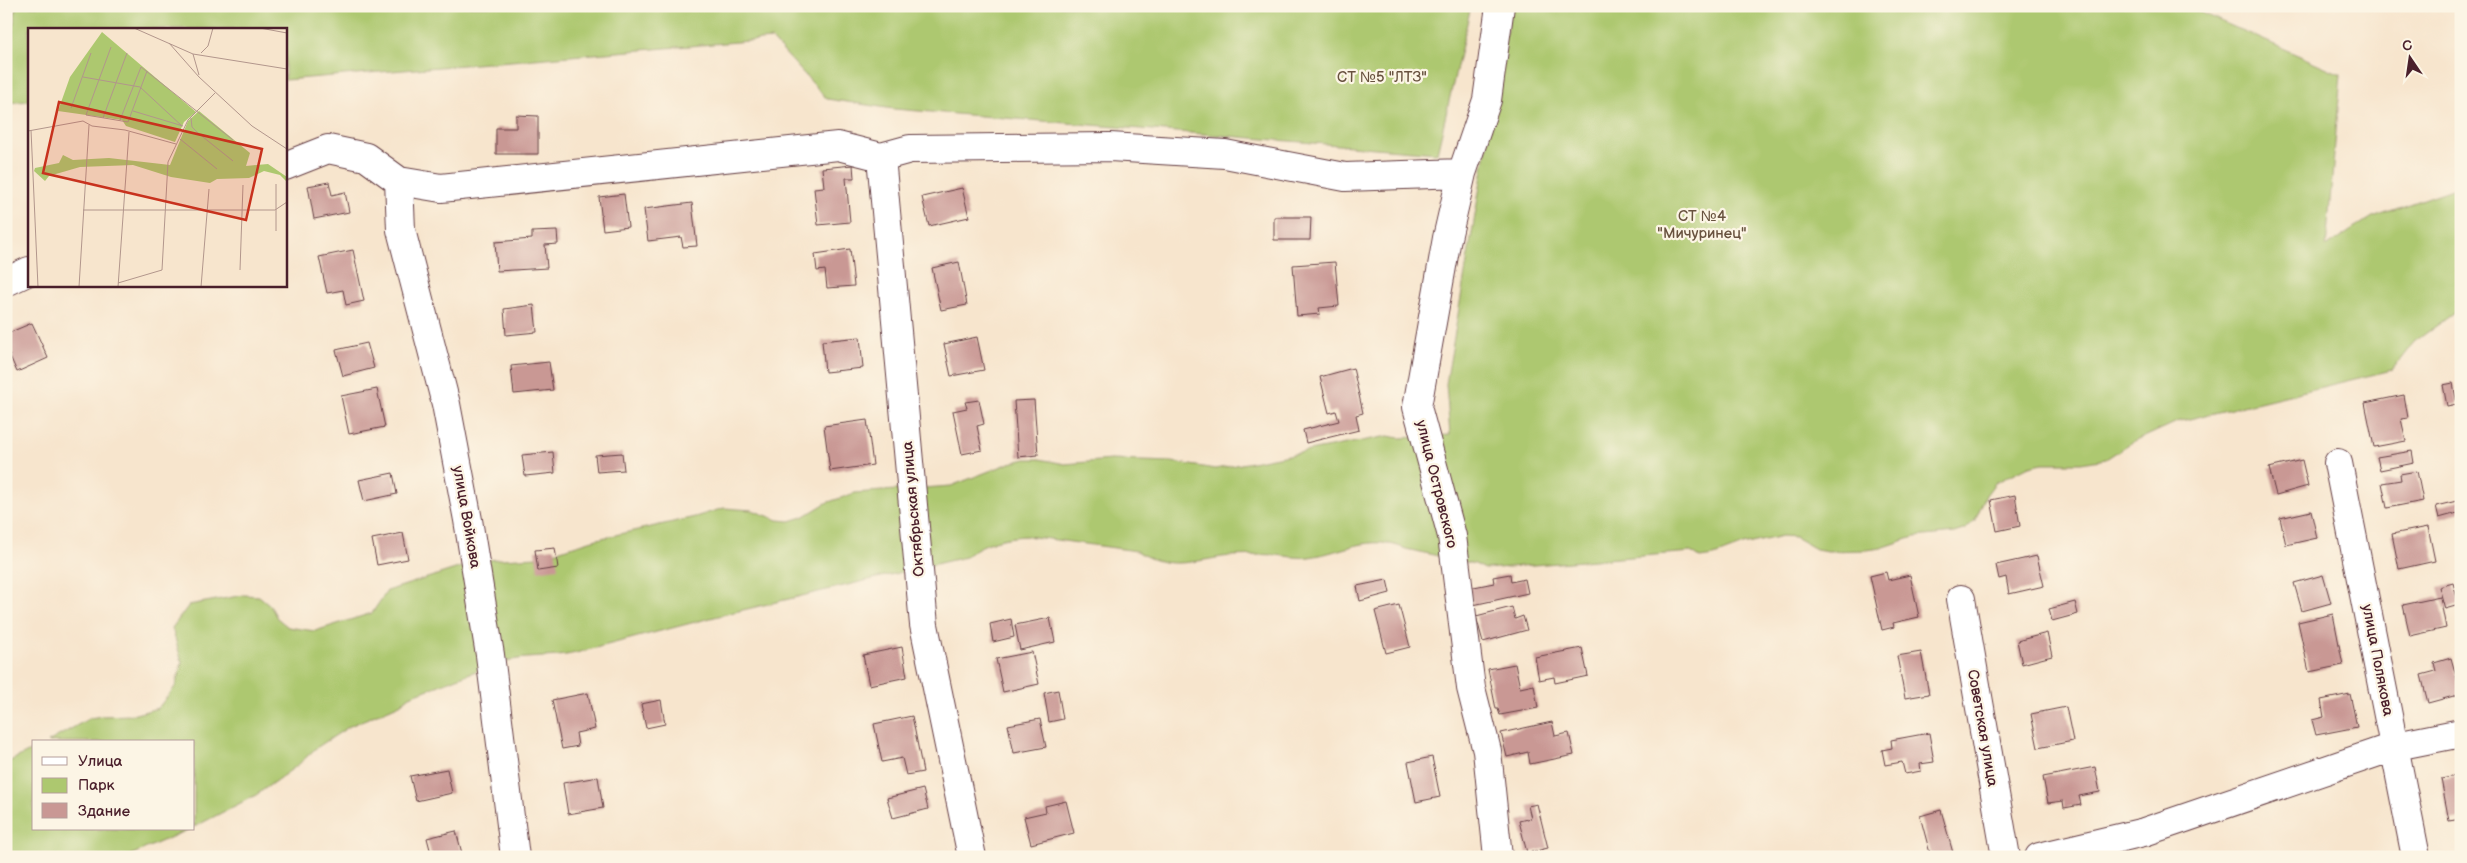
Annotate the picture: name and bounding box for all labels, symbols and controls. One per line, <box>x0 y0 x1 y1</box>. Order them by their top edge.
inset map <box>28 28 286 286</box>
north arrow <box>2384 32 2434 82</box>
text: С <box>2401 36 2414 55</box>
park label: СТ №5 "ЛТЗ" <box>1337 68 1427 87</box>
park label: СТ №4 "Мичуринец" <box>1657 207 1747 243</box>
street label: улица Островского <box>1411 418 1462 550</box>
street label: Октябрьская улица <box>898 440 929 578</box>
street label: улица Войкова <box>448 464 485 570</box>
street label: улица Полякова <box>2357 603 2398 718</box>
street label: Советская улица <box>1963 668 2002 788</box>
legend <box>32 740 195 830</box>
text: Улица <box>78 752 123 771</box>
text: Парк <box>78 776 115 795</box>
text: Здание <box>78 802 130 821</box>

